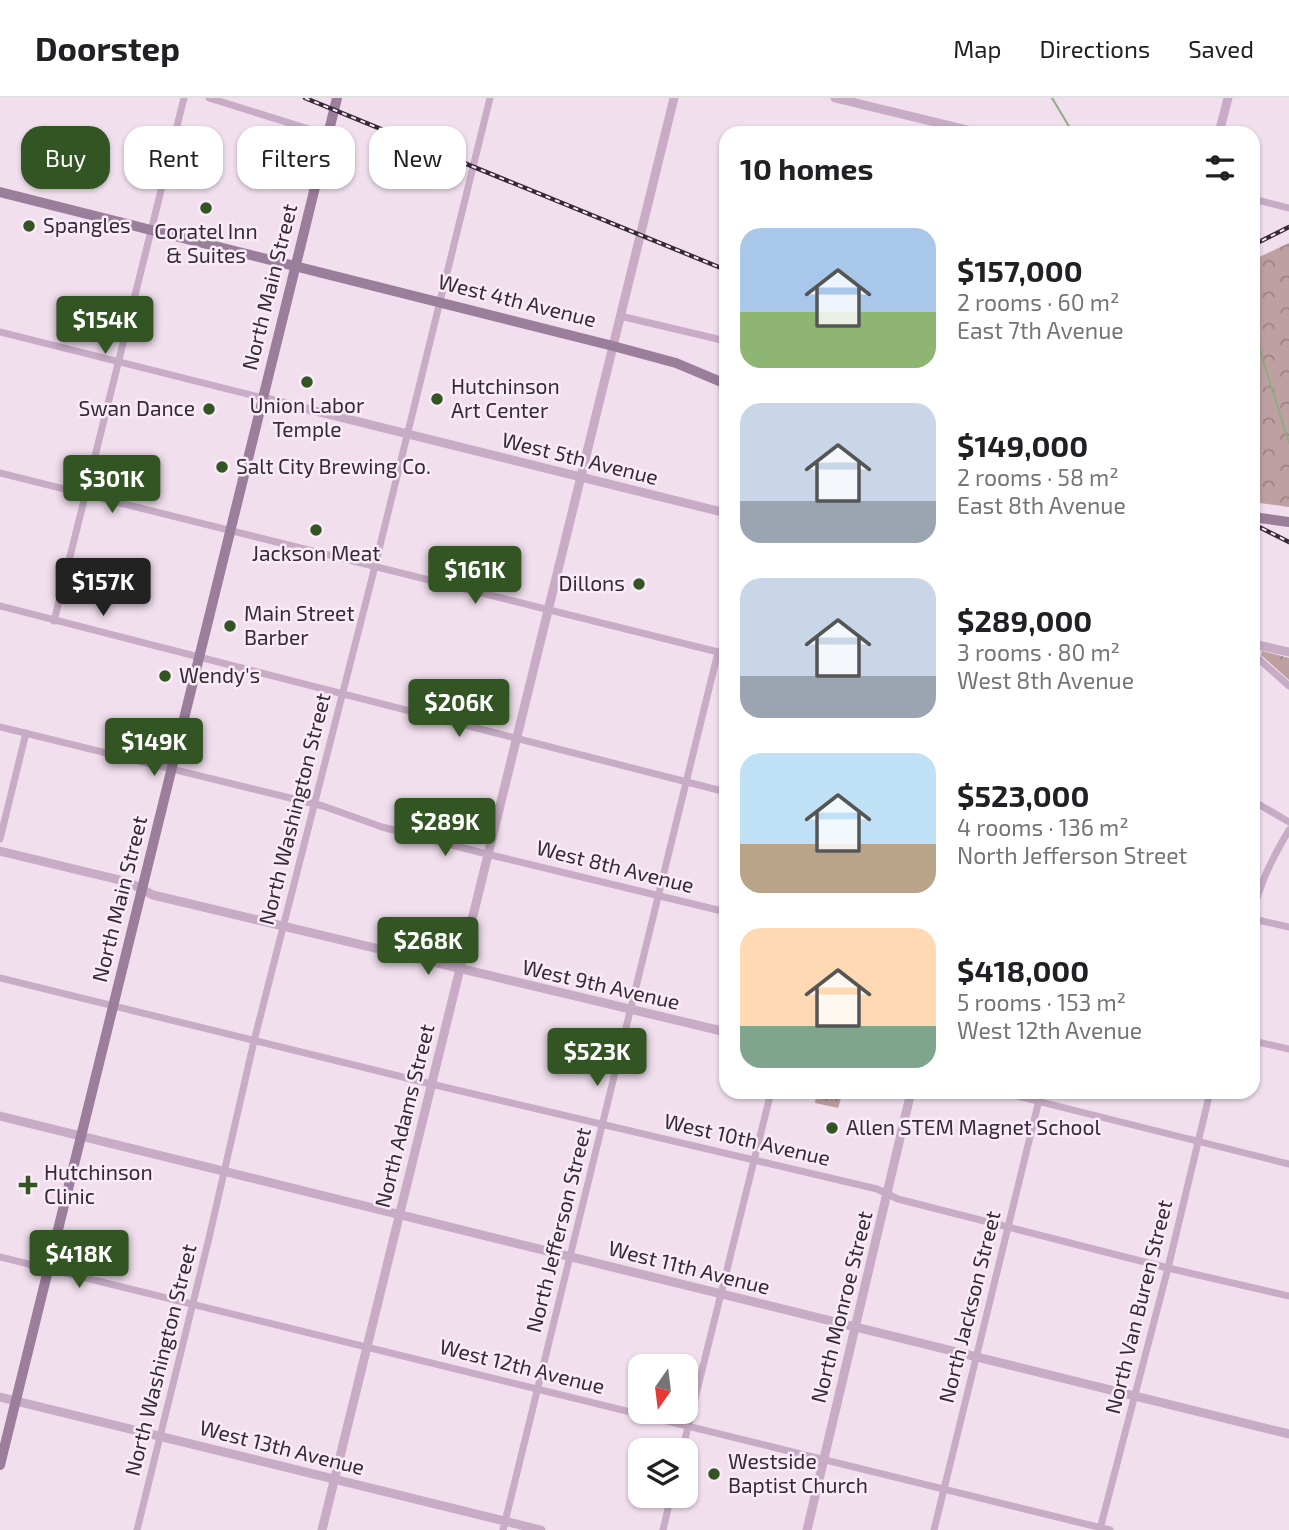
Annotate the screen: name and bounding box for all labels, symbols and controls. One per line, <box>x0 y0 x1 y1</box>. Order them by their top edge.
text: Doorstep <box>35 28 180 68</box>
text: Map <box>953 34 1001 63</box>
text: Directions <box>1039 34 1150 63</box>
text: Saved <box>1188 34 1254 63</box>
chip: Buy <box>21 126 110 189</box>
chip: Rent <box>124 126 223 189</box>
chip: Filters <box>237 126 355 189</box>
chip: New <box>369 126 466 189</box>
icon: filters <box>1201 149 1239 187</box>
text: 10 homes <box>740 150 873 186</box>
marker: Coratel Inn & Suites <box>198 200 214 216</box>
street label: North Main Street <box>236 201 301 372</box>
place label: Spangles <box>43 212 131 237</box>
marker: Spangles <box>21 218 37 234</box>
place label: Coratel Inn & Suites <box>154 218 258 267</box>
text: $157,000 <box>957 252 1083 288</box>
icon: home <box>796 256 880 340</box>
street label: West 4th Avenue <box>436 268 599 331</box>
text: 2 rooms · 60 m² <box>957 288 1119 316</box>
pin: $154K <box>56 296 154 356</box>
text: $154K <box>72 305 138 333</box>
text: East 7th Avenue <box>957 316 1124 344</box>
place label: Hutchinson Art Center <box>451 373 560 422</box>
marker: Union Labor Temple <box>299 374 315 390</box>
marker: Hutchinson Art Center <box>429 391 445 407</box>
place label: Union Labor Temple <box>250 392 365 441</box>
place label: Swan Dance <box>79 395 195 420</box>
marker: Swan Dance <box>201 401 217 417</box>
street label: West 5th Avenue <box>500 426 661 489</box>
text: $149,000 <box>957 427 1088 463</box>
icon: home <box>796 431 880 515</box>
place label: Salt City Brewing Co. <box>236 453 431 478</box>
pin: $301K <box>63 456 161 515</box>
marker: Salt City Brewing Co. <box>214 459 230 475</box>
text: 2 rooms · 58 m² <box>957 463 1119 491</box>
text: $301K <box>79 464 145 492</box>
text: East 8th Avenue <box>957 491 1126 519</box>
marker: Jackson Meat <box>308 522 324 538</box>
place label: Jackson Meat <box>252 540 380 565</box>
pin: $161K <box>426 546 524 606</box>
text: $161K <box>444 555 506 583</box>
pin: $157K <box>54 559 152 618</box>
text: $157K <box>72 567 134 595</box>
place label: Dillons <box>559 570 625 595</box>
marker: Dillons <box>631 576 647 592</box>
place label: Main Street Barber <box>244 600 354 649</box>
text: $289,000 <box>957 602 1092 638</box>
icon: home <box>796 606 880 690</box>
marker: Main Street Barber <box>222 618 238 634</box>
text: 3 rooms · 80 m² <box>957 638 1120 666</box>
place label: Wendy's <box>179 662 260 687</box>
text: West 8th Avenue <box>957 666 1134 694</box>
marker: Wendy's <box>157 668 173 684</box>
pin: $206K <box>410 680 508 739</box>
text: $206K <box>424 688 494 716</box>
street label: North Washington Street <box>253 690 334 927</box>
pin: $149K <box>105 718 203 778</box>
text: $149K <box>121 727 187 755</box>
text: $523,000 <box>957 777 1089 813</box>
icon: home <box>796 781 880 865</box>
pin: $289K <box>396 798 494 858</box>
text: $289K <box>410 807 480 835</box>
street label: North Main Street <box>86 813 151 984</box>
text: 4 rooms · 136 m² <box>957 813 1129 841</box>
street label: West 8th Avenue <box>534 834 697 897</box>
text: North Jefferson Street <box>957 841 1187 869</box>
pin: $268K <box>379 918 477 977</box>
text: $268K <box>393 926 463 954</box>
text: $418,000 <box>957 952 1089 988</box>
street label: West 9th Avenue <box>520 953 683 1014</box>
icon: home <box>796 956 880 1040</box>
text: 5 rooms · 153 m² <box>957 988 1126 1016</box>
text: West 12th Avenue <box>957 1016 1142 1044</box>
street label: North Adams Street <box>369 1021 438 1210</box>
pin: $523K <box>548 1028 646 1088</box>
text: $523K <box>563 1037 631 1065</box>
street label: West 10th Avenue <box>662 1107 833 1170</box>
place label: Allen STEM Magnet School <box>846 1114 1101 1139</box>
marker: Allen STEM Magnet School <box>824 1120 840 1136</box>
street label: North Jefferson Street <box>520 1125 595 1335</box>
place label: Hutchinson Clinic <box>44 1159 153 1208</box>
marker: Hutchinson Clinic <box>18 1175 38 1195</box>
street label: North Van Buren Street <box>1099 1197 1176 1416</box>
street label: North Monroe Street <box>805 1208 877 1405</box>
street label: North Jackson Street <box>933 1208 1005 1405</box>
pin: $418K <box>30 1230 128 1290</box>
street label: West 11th Avenue <box>606 1234 773 1299</box>
text: $418K <box>46 1239 112 1267</box>
street label: North Washington Street <box>119 1241 200 1478</box>
street label: West 12th Avenue <box>437 1333 607 1398</box>
north arrow <box>628 1354 698 1424</box>
map controls <box>628 1354 698 1508</box>
street label: West 13th Avenue <box>197 1414 367 1479</box>
button: layers <box>628 1438 698 1508</box>
place label: Westside Baptist Church <box>728 1448 868 1497</box>
marker: Westside Baptist Church <box>706 1466 722 1482</box>

